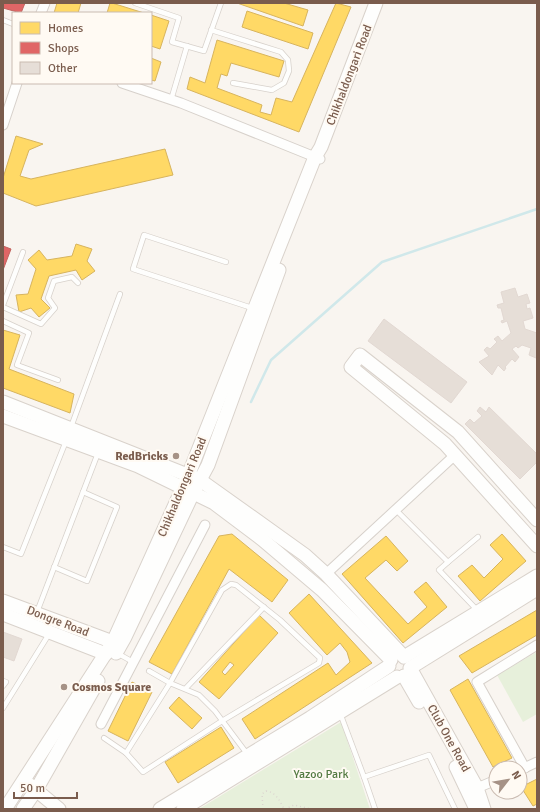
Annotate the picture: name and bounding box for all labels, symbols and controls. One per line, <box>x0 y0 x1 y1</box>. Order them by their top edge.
legend <box>12 12 152 84</box>
text: Homes <box>48 21 83 36</box>
street label: Chikhaldongari Road <box>323 23 376 128</box>
text: Shops <box>48 41 79 56</box>
text: Other <box>48 61 78 76</box>
street label: Chikhaldongari Road <box>155 435 210 539</box>
place label: RedBricks <box>115 449 169 464</box>
marker: RedBricks <box>171 451 181 461</box>
street label: Dongre Road <box>25 603 91 640</box>
place label: Cosmos Square <box>72 680 151 695</box>
marker: Cosmos Square <box>59 682 69 692</box>
street label: Club One Road <box>424 702 473 775</box>
north arrow <box>488 760 528 800</box>
park label: Yazoo Park <box>294 767 348 782</box>
text: N <box>509 768 524 782</box>
scale bar <box>14 774 77 800</box>
text: 50 m <box>20 781 45 796</box>

